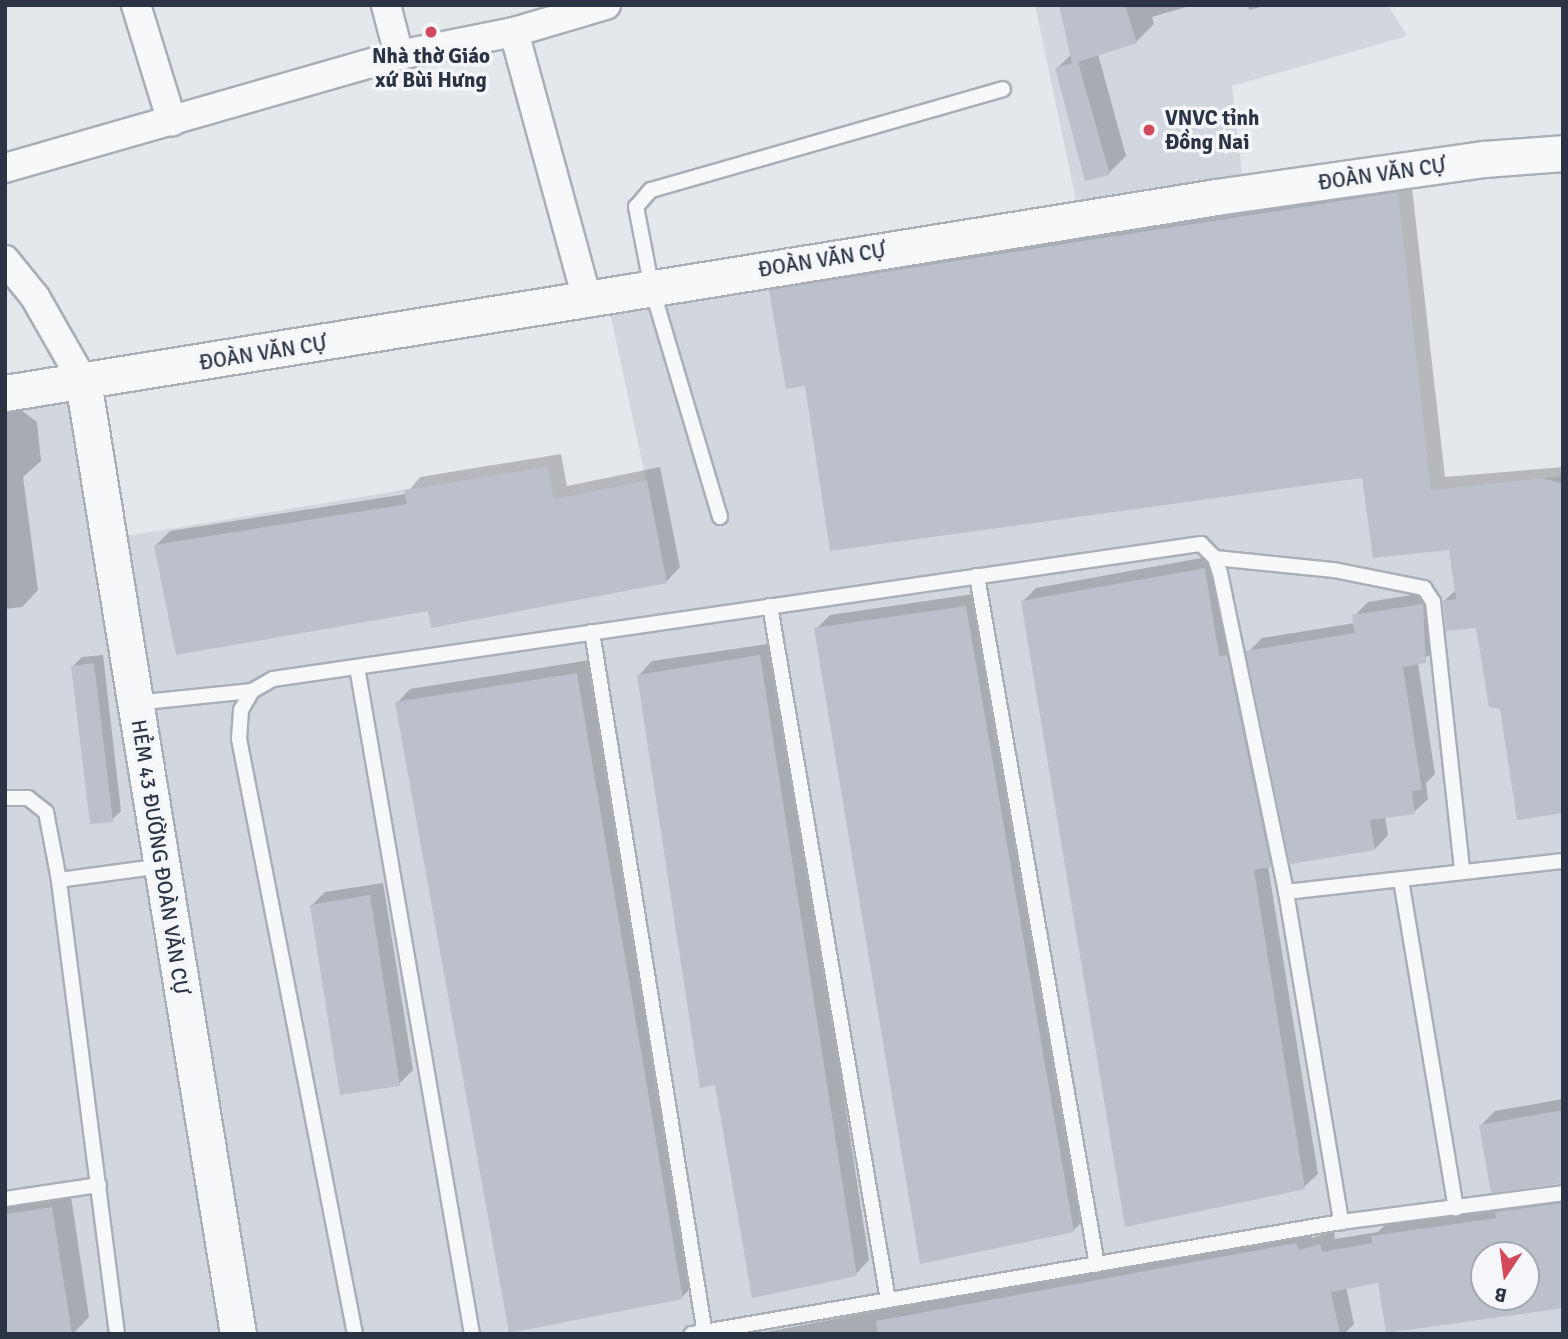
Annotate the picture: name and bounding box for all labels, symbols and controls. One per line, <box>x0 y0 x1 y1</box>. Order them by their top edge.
marker: Nhà thờ Giáo xứ Bùi Hưng <box>423 24 439 40</box>
place label: Nhà thờ Giáo xứ Bùi Hưng <box>372 43 490 93</box>
place label: VNVC tỉnh Đồng Nai <box>1165 105 1259 155</box>
marker: VNVC tỉnh Đồng Nai <box>1139 120 1159 140</box>
street label: ĐOÀN VĂN CỰ <box>1316 153 1448 195</box>
street label: ĐOÀN VĂN CỰ <box>756 237 888 283</box>
street label: ĐOÀN VĂN CỰ <box>197 330 329 376</box>
street label: HẺM 43 ĐƯỜNG ĐOÀN VĂN CỰ <box>126 718 194 996</box>
north arrow <box>1470 1241 1540 1311</box>
text: B <box>1492 1282 1509 1308</box>

